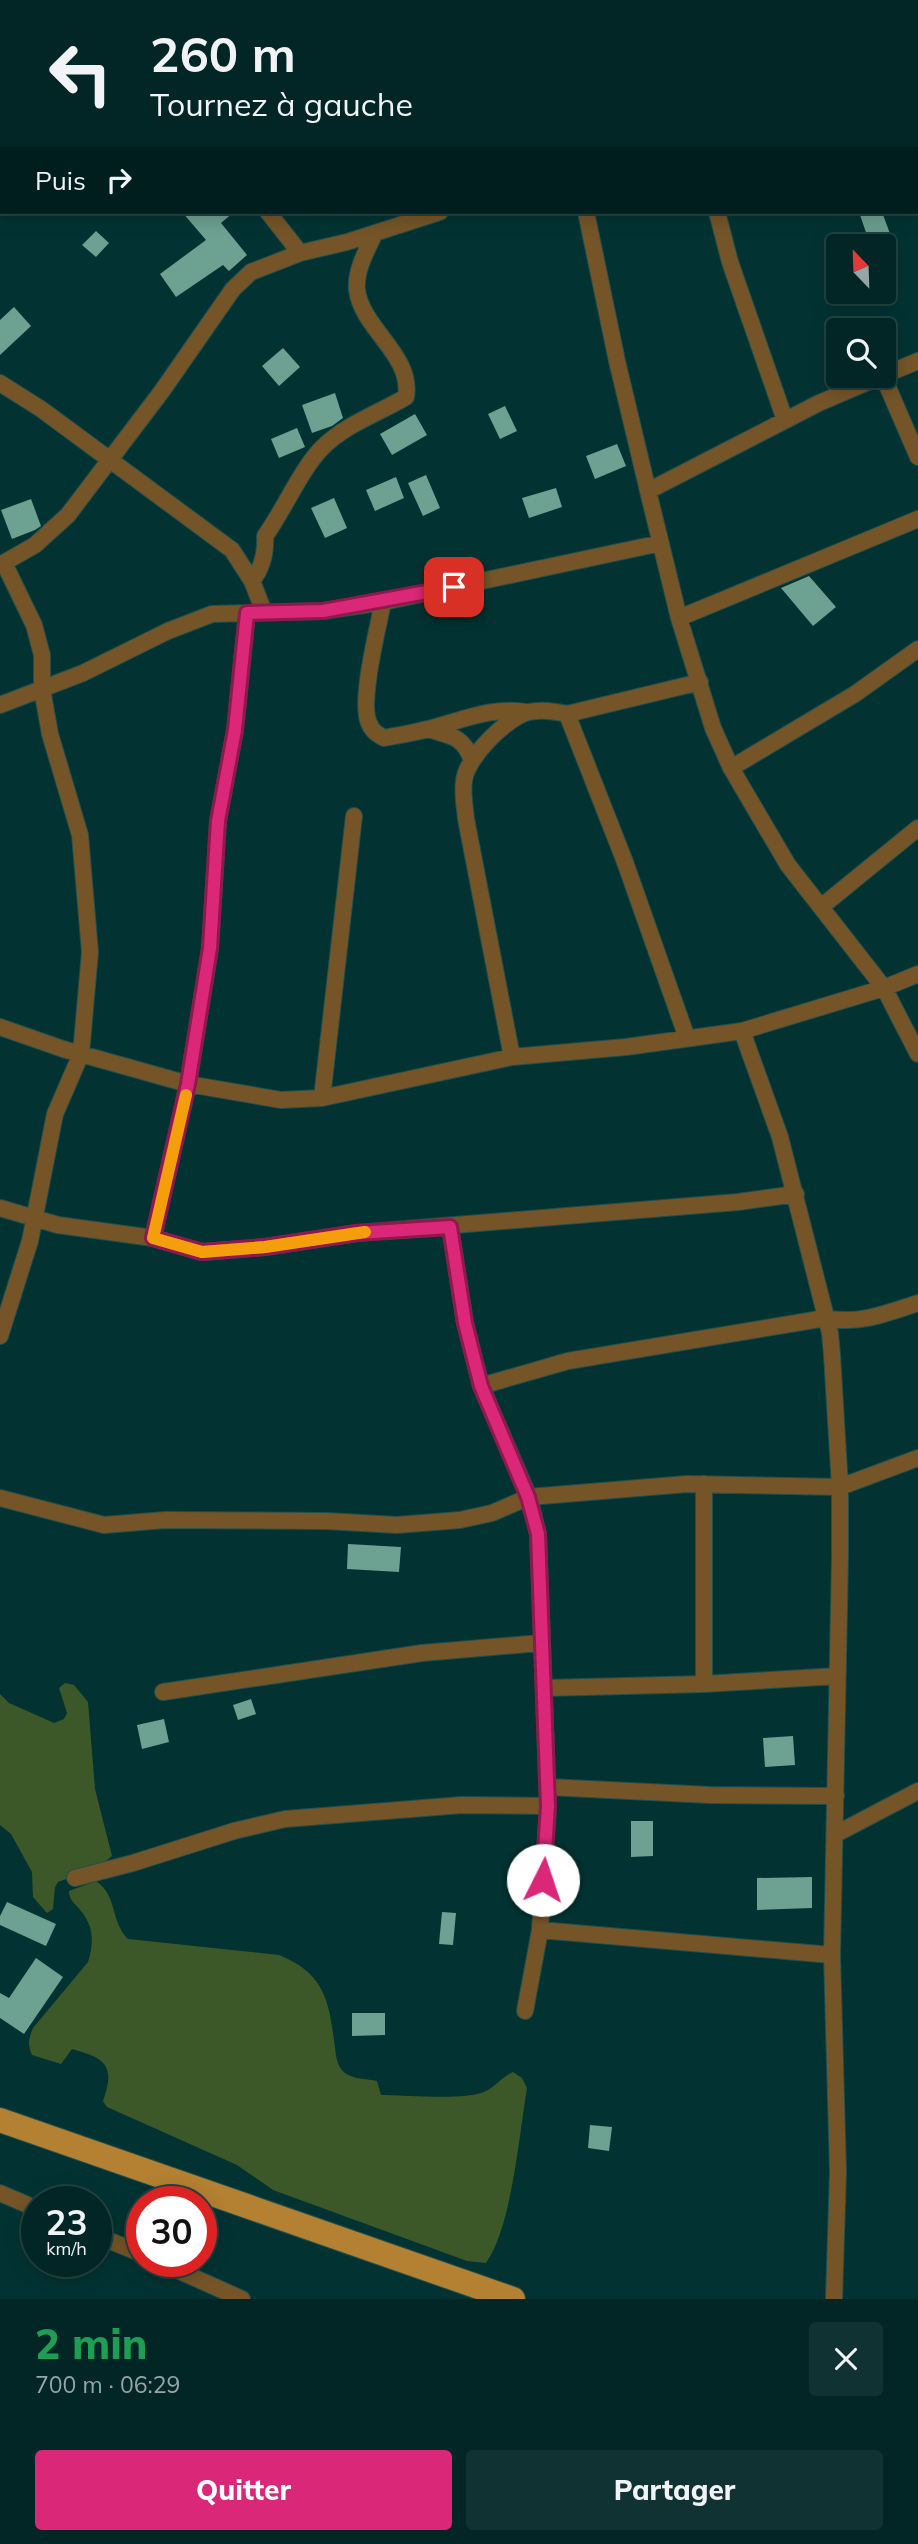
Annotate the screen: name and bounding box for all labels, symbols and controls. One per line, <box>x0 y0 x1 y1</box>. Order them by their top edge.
text: 260 m <box>150 23 296 84</box>
icon: left <box>35 28 126 119</box>
text: Tournez à gauche <box>150 84 413 124</box>
icon: right <box>100 161 138 199</box>
text: Puis <box>35 164 86 197</box>
north arrow <box>826 234 896 304</box>
map controls <box>826 234 896 388</box>
button: search <box>826 318 896 388</box>
pin <box>424 557 484 617</box>
icon: arrive <box>435 568 473 606</box>
position arrow <box>506 1843 580 1917</box>
speed limit sign: 30 <box>126 2186 217 2277</box>
text: 23 <box>45 2200 88 2244</box>
text: km/h <box>46 2237 87 2260</box>
text: 2 min <box>35 2317 148 2370</box>
button: close <box>809 2322 883 2396</box>
text: 700 m · 06:29 <box>35 2370 180 2399</box>
button: Quitter <box>35 2450 452 2530</box>
button: Partager <box>466 2450 883 2530</box>

